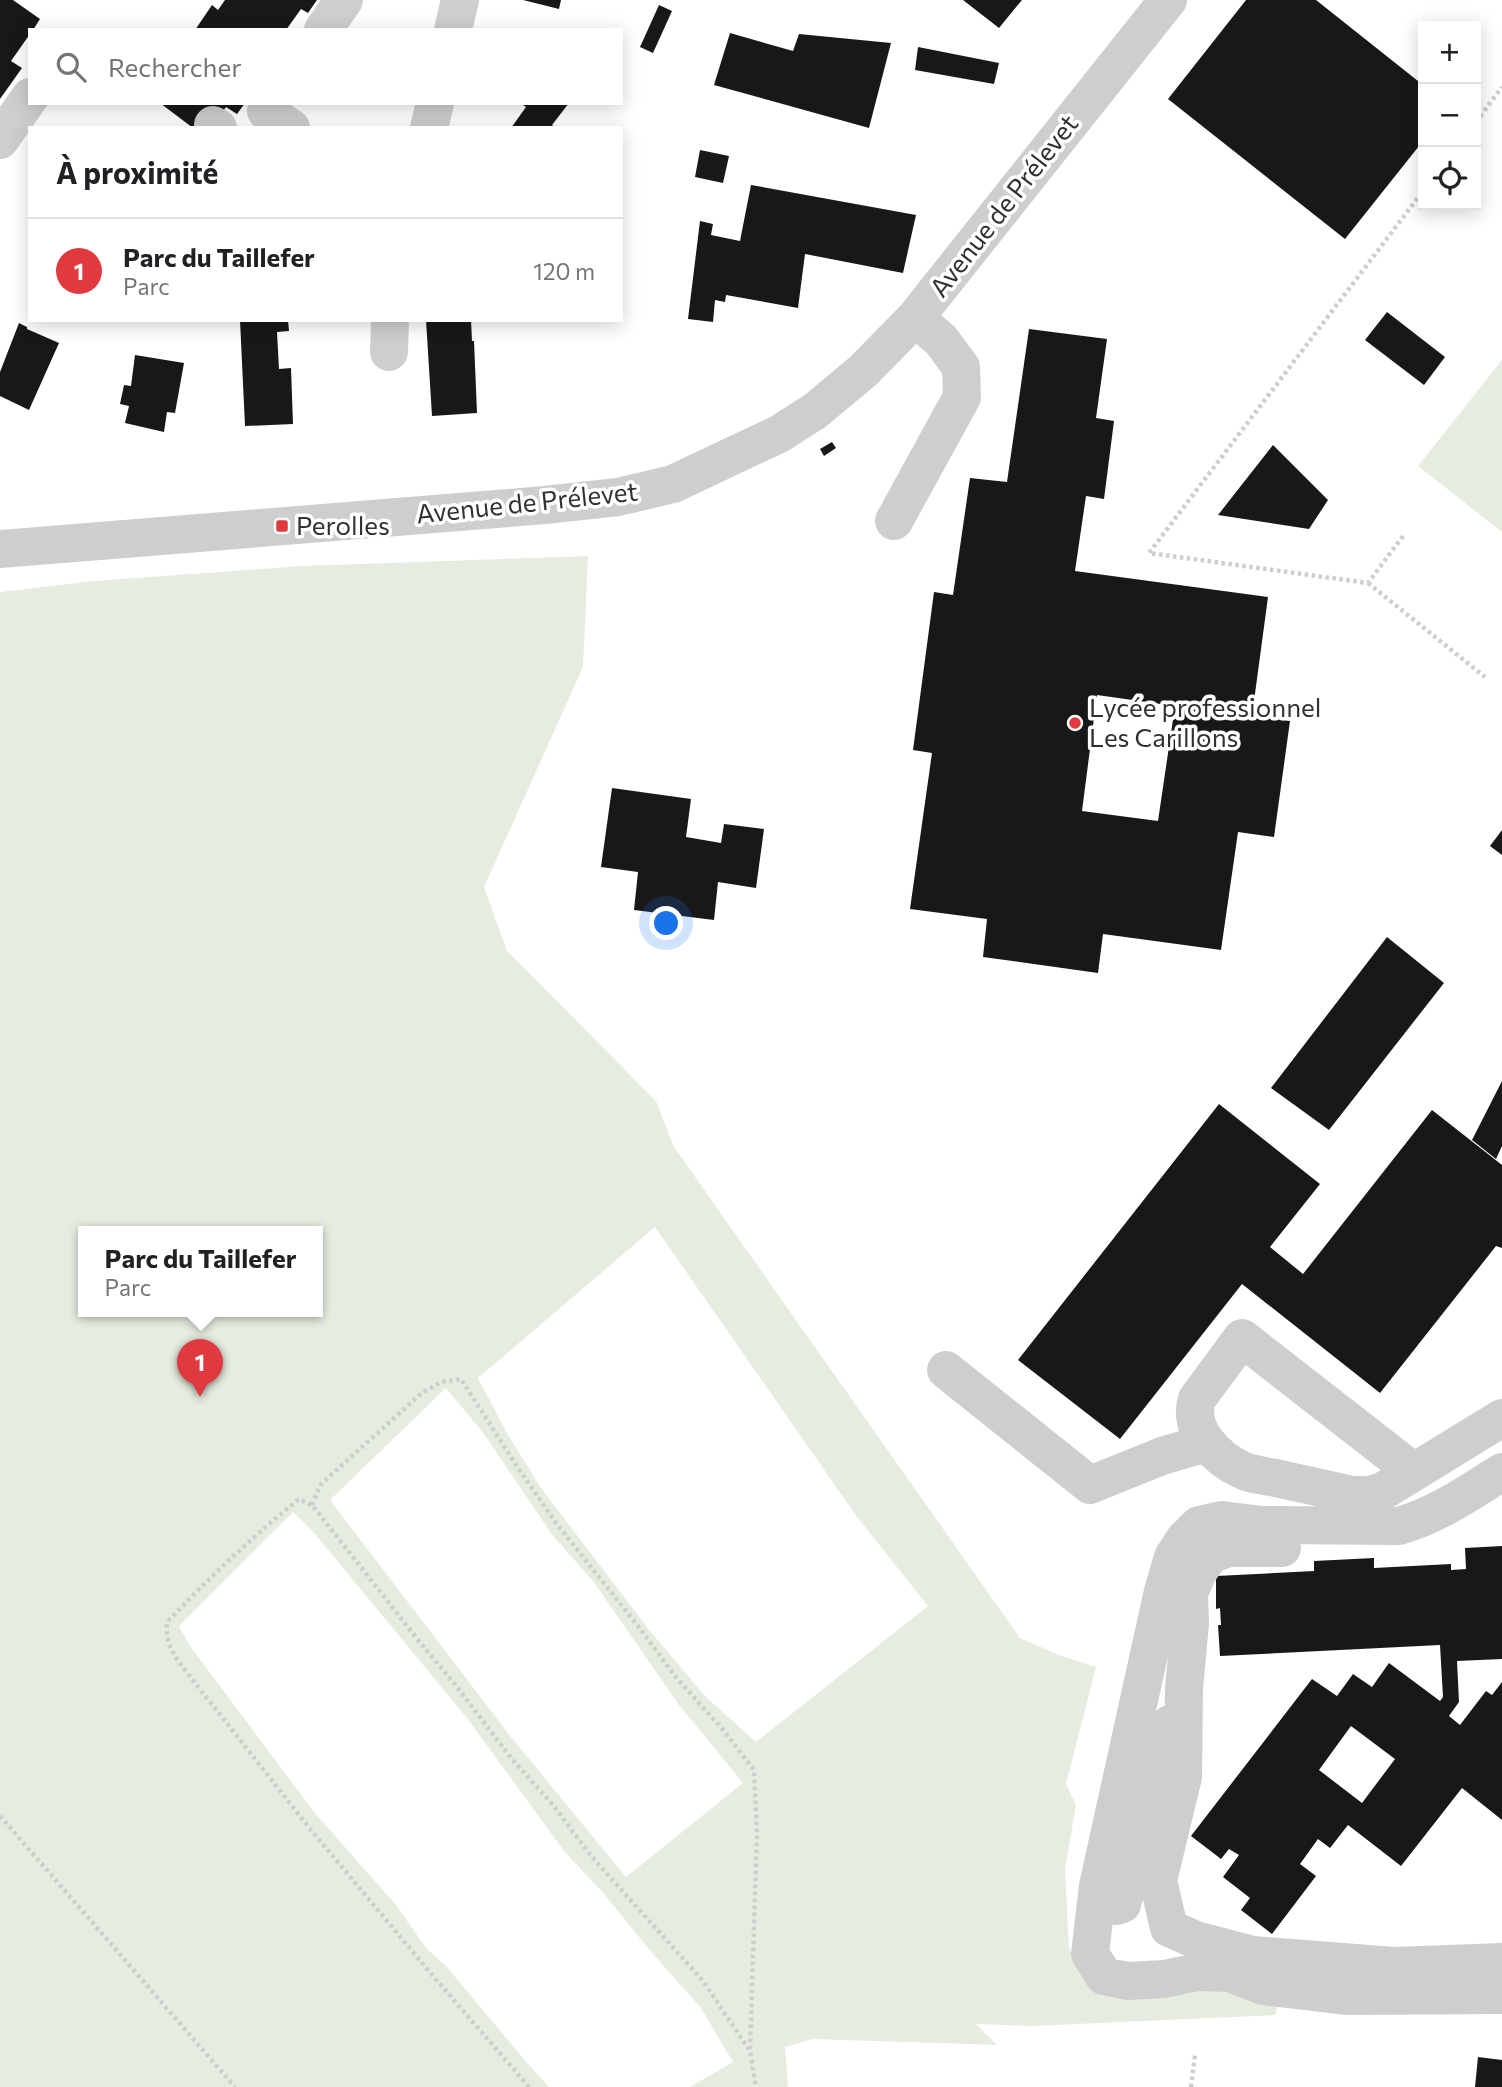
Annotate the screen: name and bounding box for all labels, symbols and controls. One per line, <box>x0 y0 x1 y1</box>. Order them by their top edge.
map controls <box>1418 21 1481 210</box>
button: + <box>1418 21 1481 84</box>
search box <box>28 28 623 105</box>
icon: search <box>52 48 90 86</box>
text: Rechercher <box>108 51 242 82</box>
button: − <box>1418 84 1481 147</box>
street label: Avenue de Prélevet <box>922 108 1083 302</box>
button: locate <box>1418 147 1481 210</box>
text: À proximité <box>56 153 218 190</box>
text: Parc du Taillefer <box>123 241 315 272</box>
text: 1 <box>74 257 84 285</box>
text: 120 m <box>533 257 595 285</box>
text: Parc <box>123 272 170 300</box>
street label: Avenue de Prélevet <box>415 474 639 529</box>
place label: Perolles <box>296 509 390 540</box>
marker: Perolles <box>274 518 290 534</box>
place label: Lycée professionnel Les Carillons <box>1089 691 1321 752</box>
marker: Lycée professionnel Les Carillons <box>1067 715 1083 731</box>
your location <box>649 906 683 940</box>
popup <box>78 1226 323 1317</box>
text: Parc du Taillefer <box>105 1242 296 1273</box>
text: Parc <box>105 1273 151 1301</box>
pin: 1 <box>177 1339 223 1397</box>

